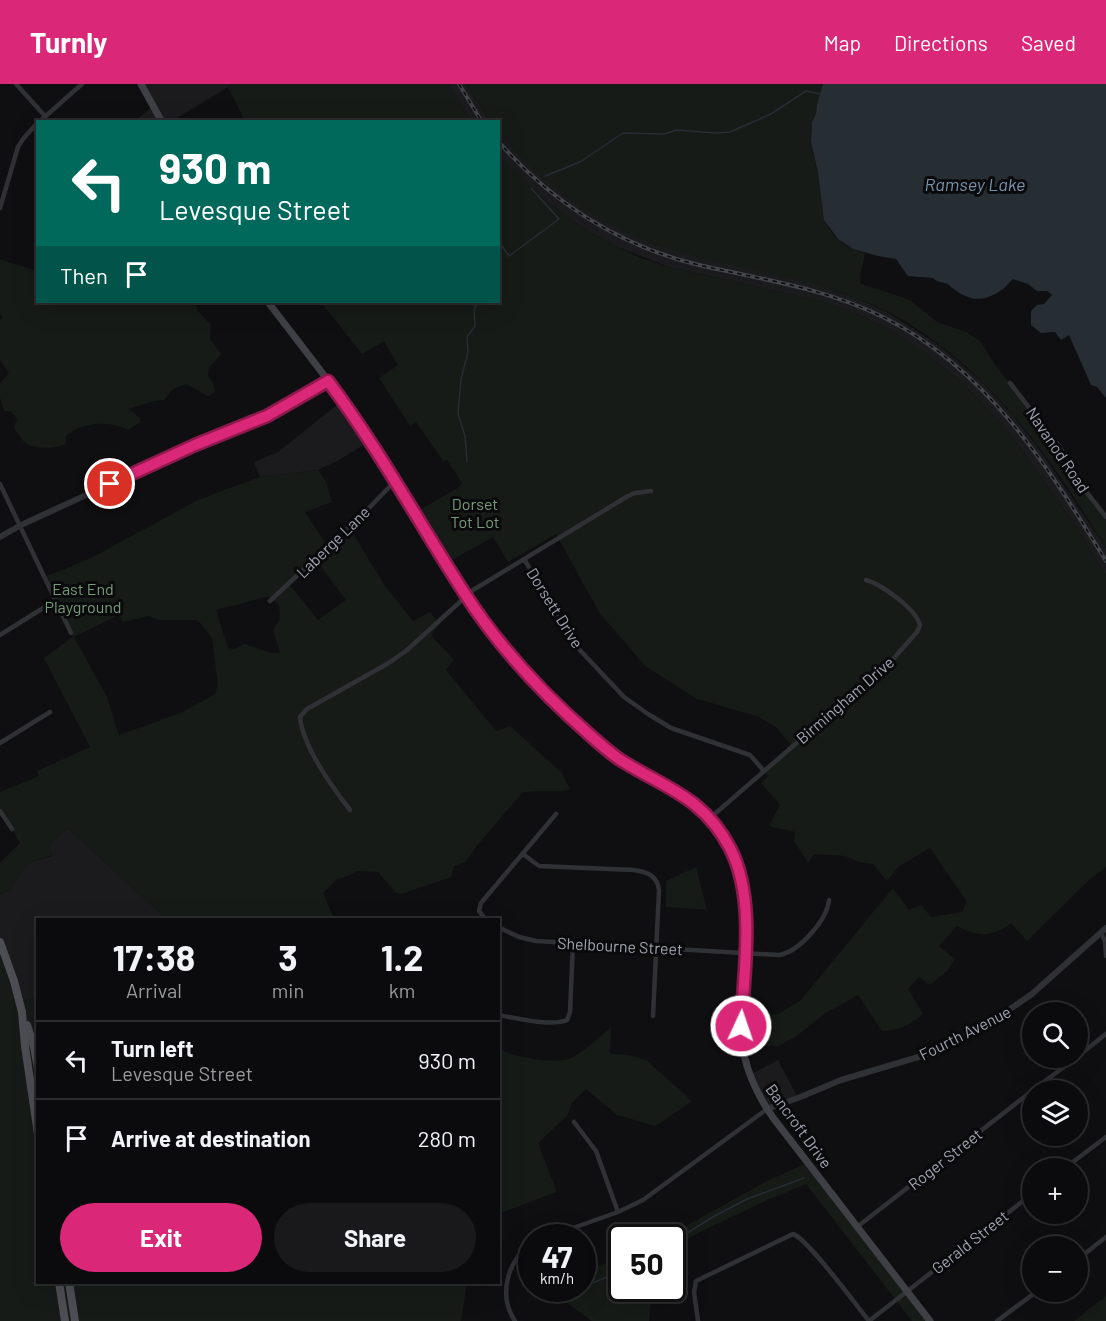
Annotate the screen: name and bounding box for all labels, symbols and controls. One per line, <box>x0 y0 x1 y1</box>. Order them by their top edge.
text: Turnly <box>30 25 107 59</box>
text: Map <box>824 30 861 55</box>
text: Directions <box>894 30 988 55</box>
text: Saved <box>1021 30 1076 55</box>
text: 930 m <box>159 142 271 192</box>
icon: left <box>60 144 138 222</box>
water label: Ramsey Lake <box>925 173 1025 195</box>
text: Levesque Street <box>159 193 351 225</box>
icon: arrive <box>120 258 153 291</box>
text: Then <box>60 262 108 288</box>
street label: Navanod Road <box>1023 403 1094 496</box>
pin <box>84 458 135 509</box>
icon: arrive <box>93 467 126 500</box>
park label: Dorset Tot Lot <box>450 494 500 531</box>
street label: Laberge Lane <box>292 502 373 581</box>
street label: Dorsett Drive <box>523 564 588 651</box>
park label: East End Playground <box>44 579 122 616</box>
street label: Birmingham Drive <box>792 652 897 747</box>
street label: Shelbourne Street <box>557 933 683 958</box>
text: 17:38 <box>113 935 195 978</box>
text: 3 <box>278 935 298 978</box>
text: 1.2 <box>381 935 423 978</box>
text: Arrival <box>126 978 182 1002</box>
text: min <box>272 978 304 1002</box>
text: km <box>389 978 415 1002</box>
position arrow <box>709 994 773 1058</box>
street label: Fourth Avenue <box>916 1001 1014 1064</box>
map controls <box>1022 1002 1088 1302</box>
button: search <box>1022 1002 1088 1068</box>
text: Turn left <box>111 1035 194 1061</box>
icon: left <box>60 1044 93 1077</box>
text: 930 m <box>418 1047 476 1073</box>
text: Levesque Street <box>111 1061 253 1085</box>
street label: Bancroft Drive <box>762 1080 836 1172</box>
button: layers <box>1022 1080 1088 1146</box>
icon: arrive <box>60 1122 93 1155</box>
street label: Roger Street <box>904 1124 985 1193</box>
text: Arrive at destination <box>111 1125 310 1151</box>
text: 280 m <box>418 1125 476 1151</box>
button: + <box>1022 1158 1088 1224</box>
button: Exit <box>60 1203 262 1272</box>
button: Share <box>274 1203 476 1272</box>
street label: Gerald Street <box>928 1206 1012 1277</box>
speed limit sign: 50 <box>608 1224 686 1302</box>
button: − <box>1022 1236 1088 1302</box>
text: 47 <box>542 1238 572 1274</box>
text: km/h <box>540 1269 574 1287</box>

